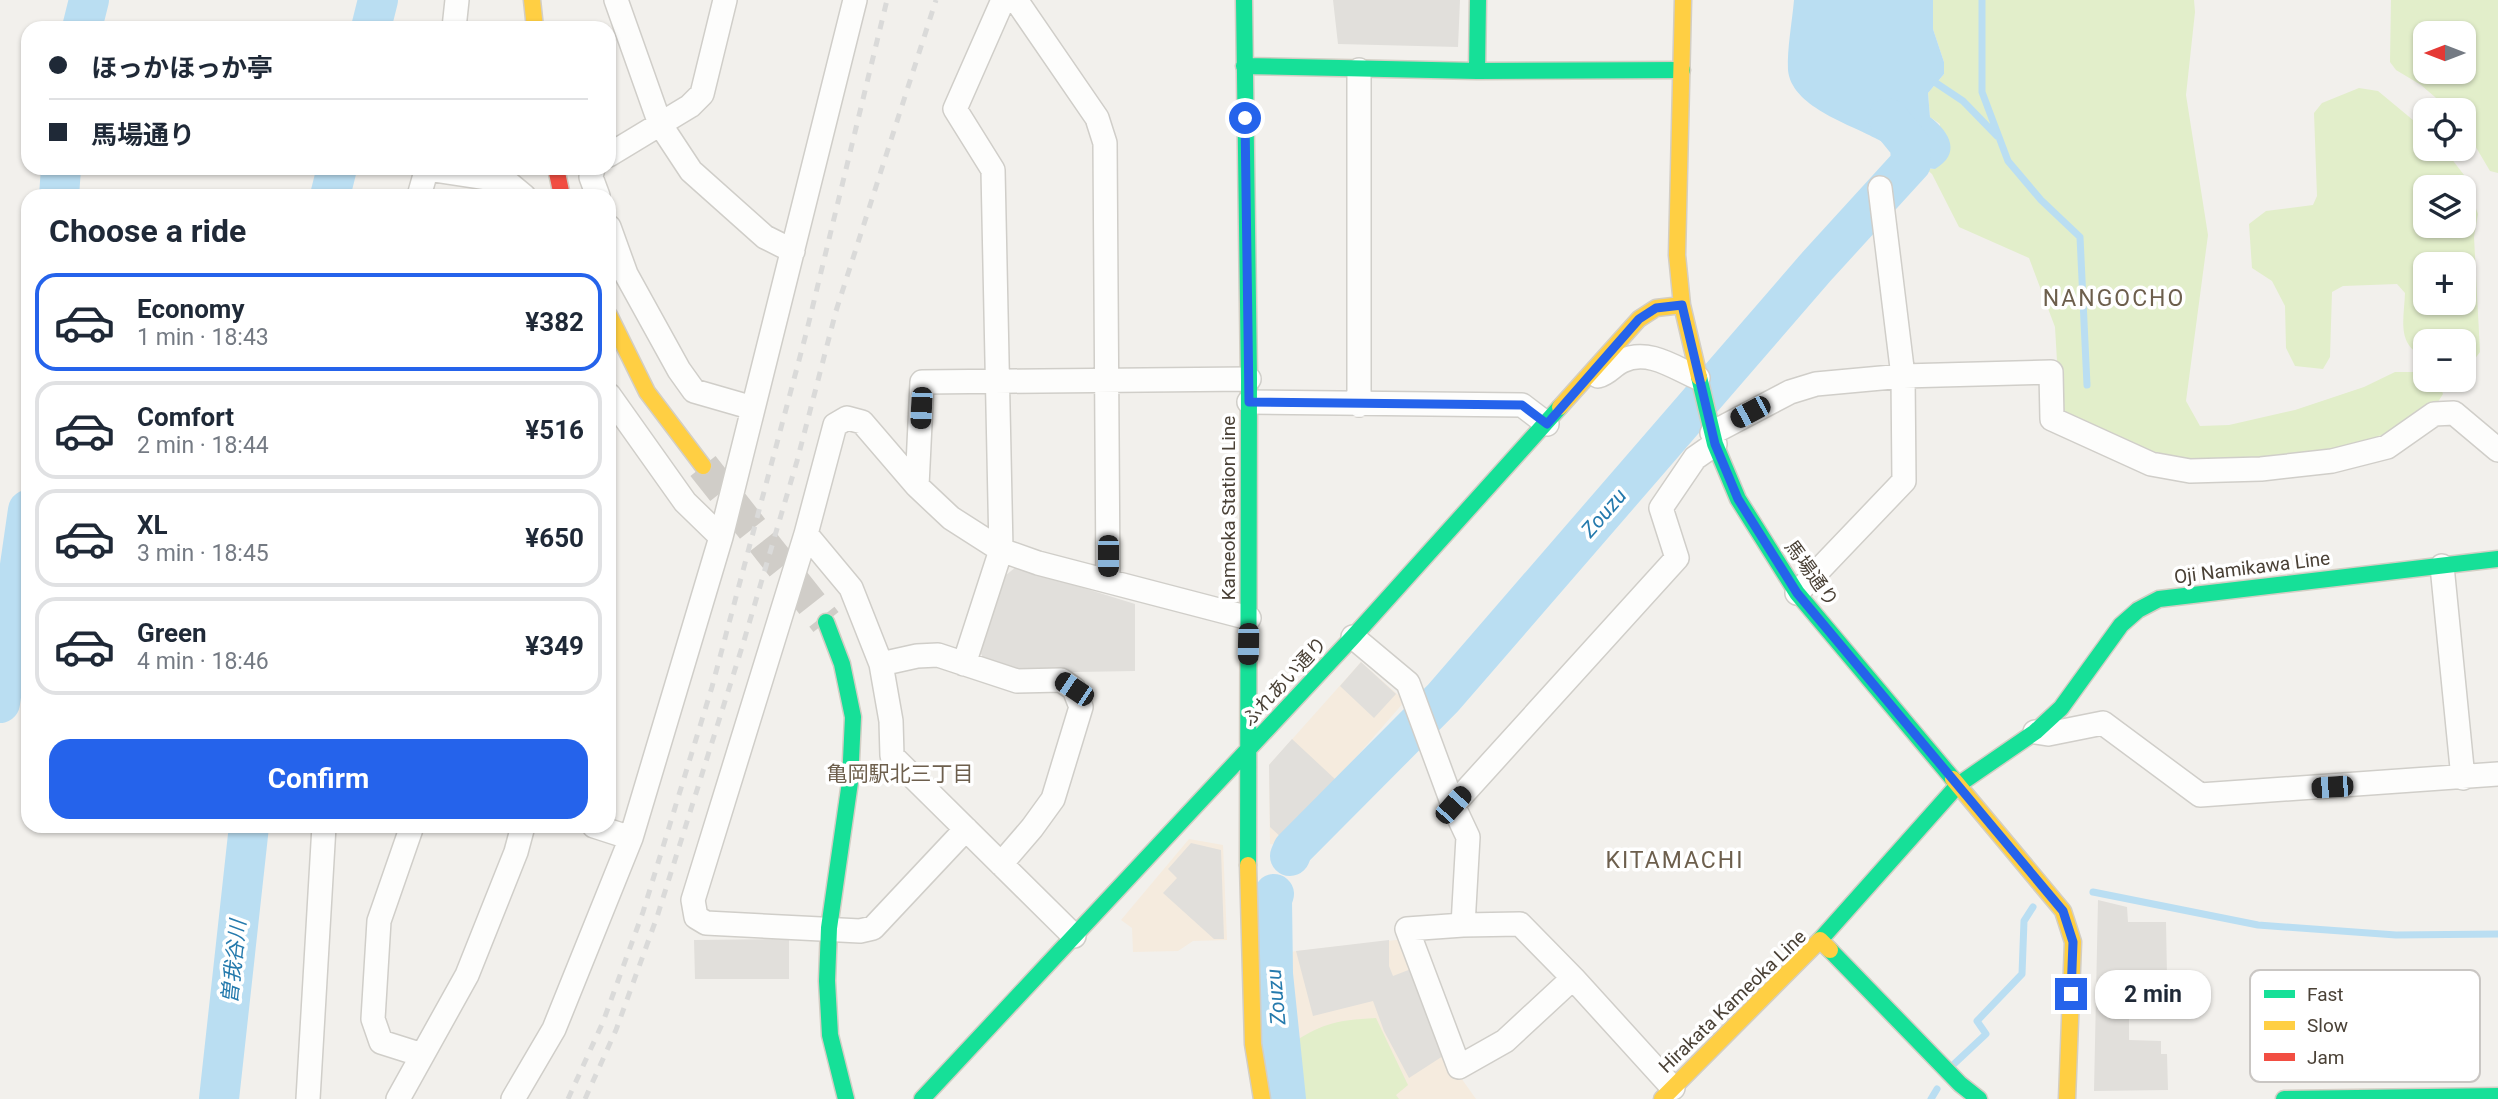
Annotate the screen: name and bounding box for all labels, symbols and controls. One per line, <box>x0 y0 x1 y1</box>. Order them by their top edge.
north arrow <box>2413 21 2476 84</box>
map controls <box>2413 21 2476 392</box>
text: ほっかほっか亭 <box>91 53 273 83</box>
button: locate <box>2413 98 2476 161</box>
route start <box>1229 102 1261 134</box>
text: 馬場通り <box>91 120 195 150</box>
button: layers <box>2413 175 2476 238</box>
text: Choose a ride <box>49 212 246 250</box>
button: + <box>2413 252 2476 315</box>
district label: NANGOCHO <box>2043 285 2185 312</box>
icon: car <box>53 291 116 354</box>
text: Economy <box>137 294 244 324</box>
text: ¥382 <box>525 307 584 337</box>
text: 1 min · 18:43 <box>137 324 269 351</box>
button: − <box>2413 329 2476 392</box>
car <box>910 386 933 430</box>
car <box>1727 393 1774 431</box>
icon: car <box>53 399 116 462</box>
text: Comfort <box>137 402 234 432</box>
text: ¥516 <box>525 415 584 445</box>
street label: Kameoka Station Line <box>1217 416 1240 600</box>
text: 2 min · 18:44 <box>137 432 269 459</box>
water label: Zouzu <box>1576 484 1631 543</box>
icon: car <box>53 507 116 570</box>
text: XL <box>137 510 168 540</box>
text: ¥650 <box>525 523 584 553</box>
car <box>1098 535 1119 577</box>
street label: 馬場通り <box>1780 536 1843 611</box>
text: 3 min · 18:45 <box>137 540 269 567</box>
street label: Oji Namikawa Line <box>2173 547 2331 588</box>
icon: car <box>53 615 116 678</box>
text: Green <box>137 618 207 648</box>
car <box>1238 623 1259 665</box>
text: ¥349 <box>525 631 584 661</box>
street label: ふれあい通り <box>1237 632 1332 731</box>
text: 4 min · 18:46 <box>137 648 269 675</box>
car <box>1051 669 1098 709</box>
button: Confirm <box>49 739 588 819</box>
district label: 亀岡駅北三丁目 <box>827 762 974 786</box>
car <box>2311 775 2354 799</box>
car <box>1432 782 1475 828</box>
district label: KITAMACHI <box>1606 847 1745 874</box>
water label: 曽我谷川 <box>218 917 251 1005</box>
street label: Hirakata Kameoka Line <box>1654 925 1811 1078</box>
water label: Zouzu <box>1262 968 1290 1027</box>
callout: 2 min <box>2096 970 2211 1018</box>
legend <box>2250 970 2480 1082</box>
route end <box>2055 978 2087 1010</box>
text: 2 min <box>2124 981 2182 1008</box>
text: Fast <box>2307 983 2344 1006</box>
text: Slow <box>2307 1014 2348 1037</box>
text: Jam <box>2307 1046 2344 1069</box>

